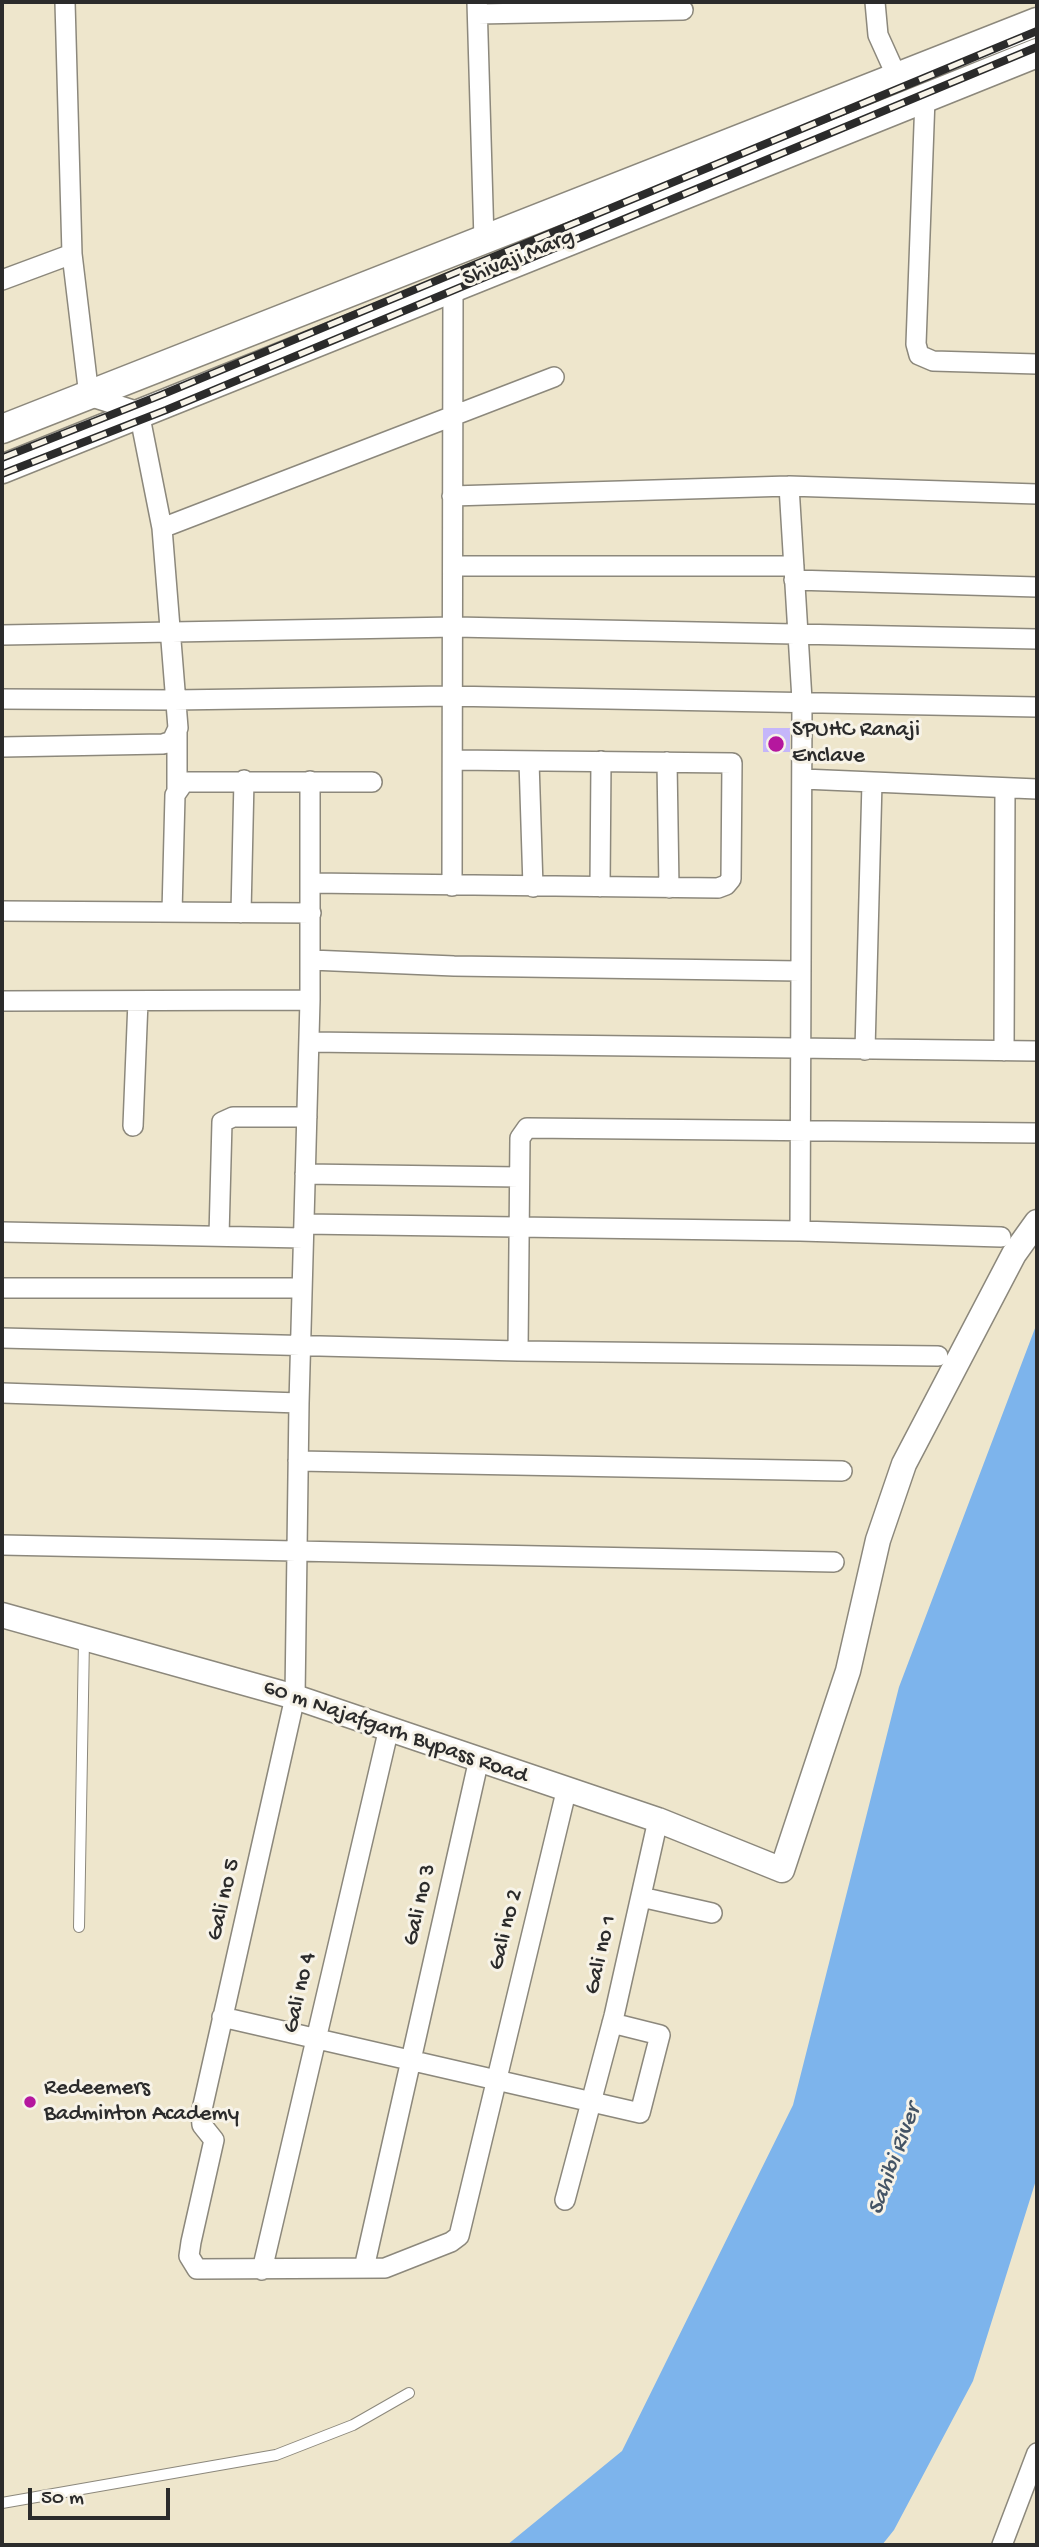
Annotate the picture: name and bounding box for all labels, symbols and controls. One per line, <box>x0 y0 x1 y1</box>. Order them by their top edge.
street label: Shivaji Marg <box>459 224 579 294</box>
place label: SPUHC Ranaji Enclave <box>792 717 920 771</box>
marker: SPUHC Ranaji Enclave <box>766 734 786 754</box>
street label: 60 m Najafgarh Bypass Road <box>259 1675 531 1791</box>
street label: Gali no 5 <box>202 1856 248 1944</box>
street label: Gali no 3 <box>398 1861 444 1949</box>
street label: Gali no 2 <box>484 1887 530 1973</box>
street label: Gali no 1 <box>580 1913 624 1997</box>
street label: Gali no 4 <box>278 1950 324 2036</box>
place label: Redeemers Badminton Academy <box>44 2075 239 2129</box>
marker: Redeemers Badminton Academy <box>22 2094 38 2110</box>
water label: Sahibi River <box>863 2101 929 2219</box>
scale bar <box>32 2474 173 2518</box>
text: 50 m <box>41 2487 84 2512</box>

